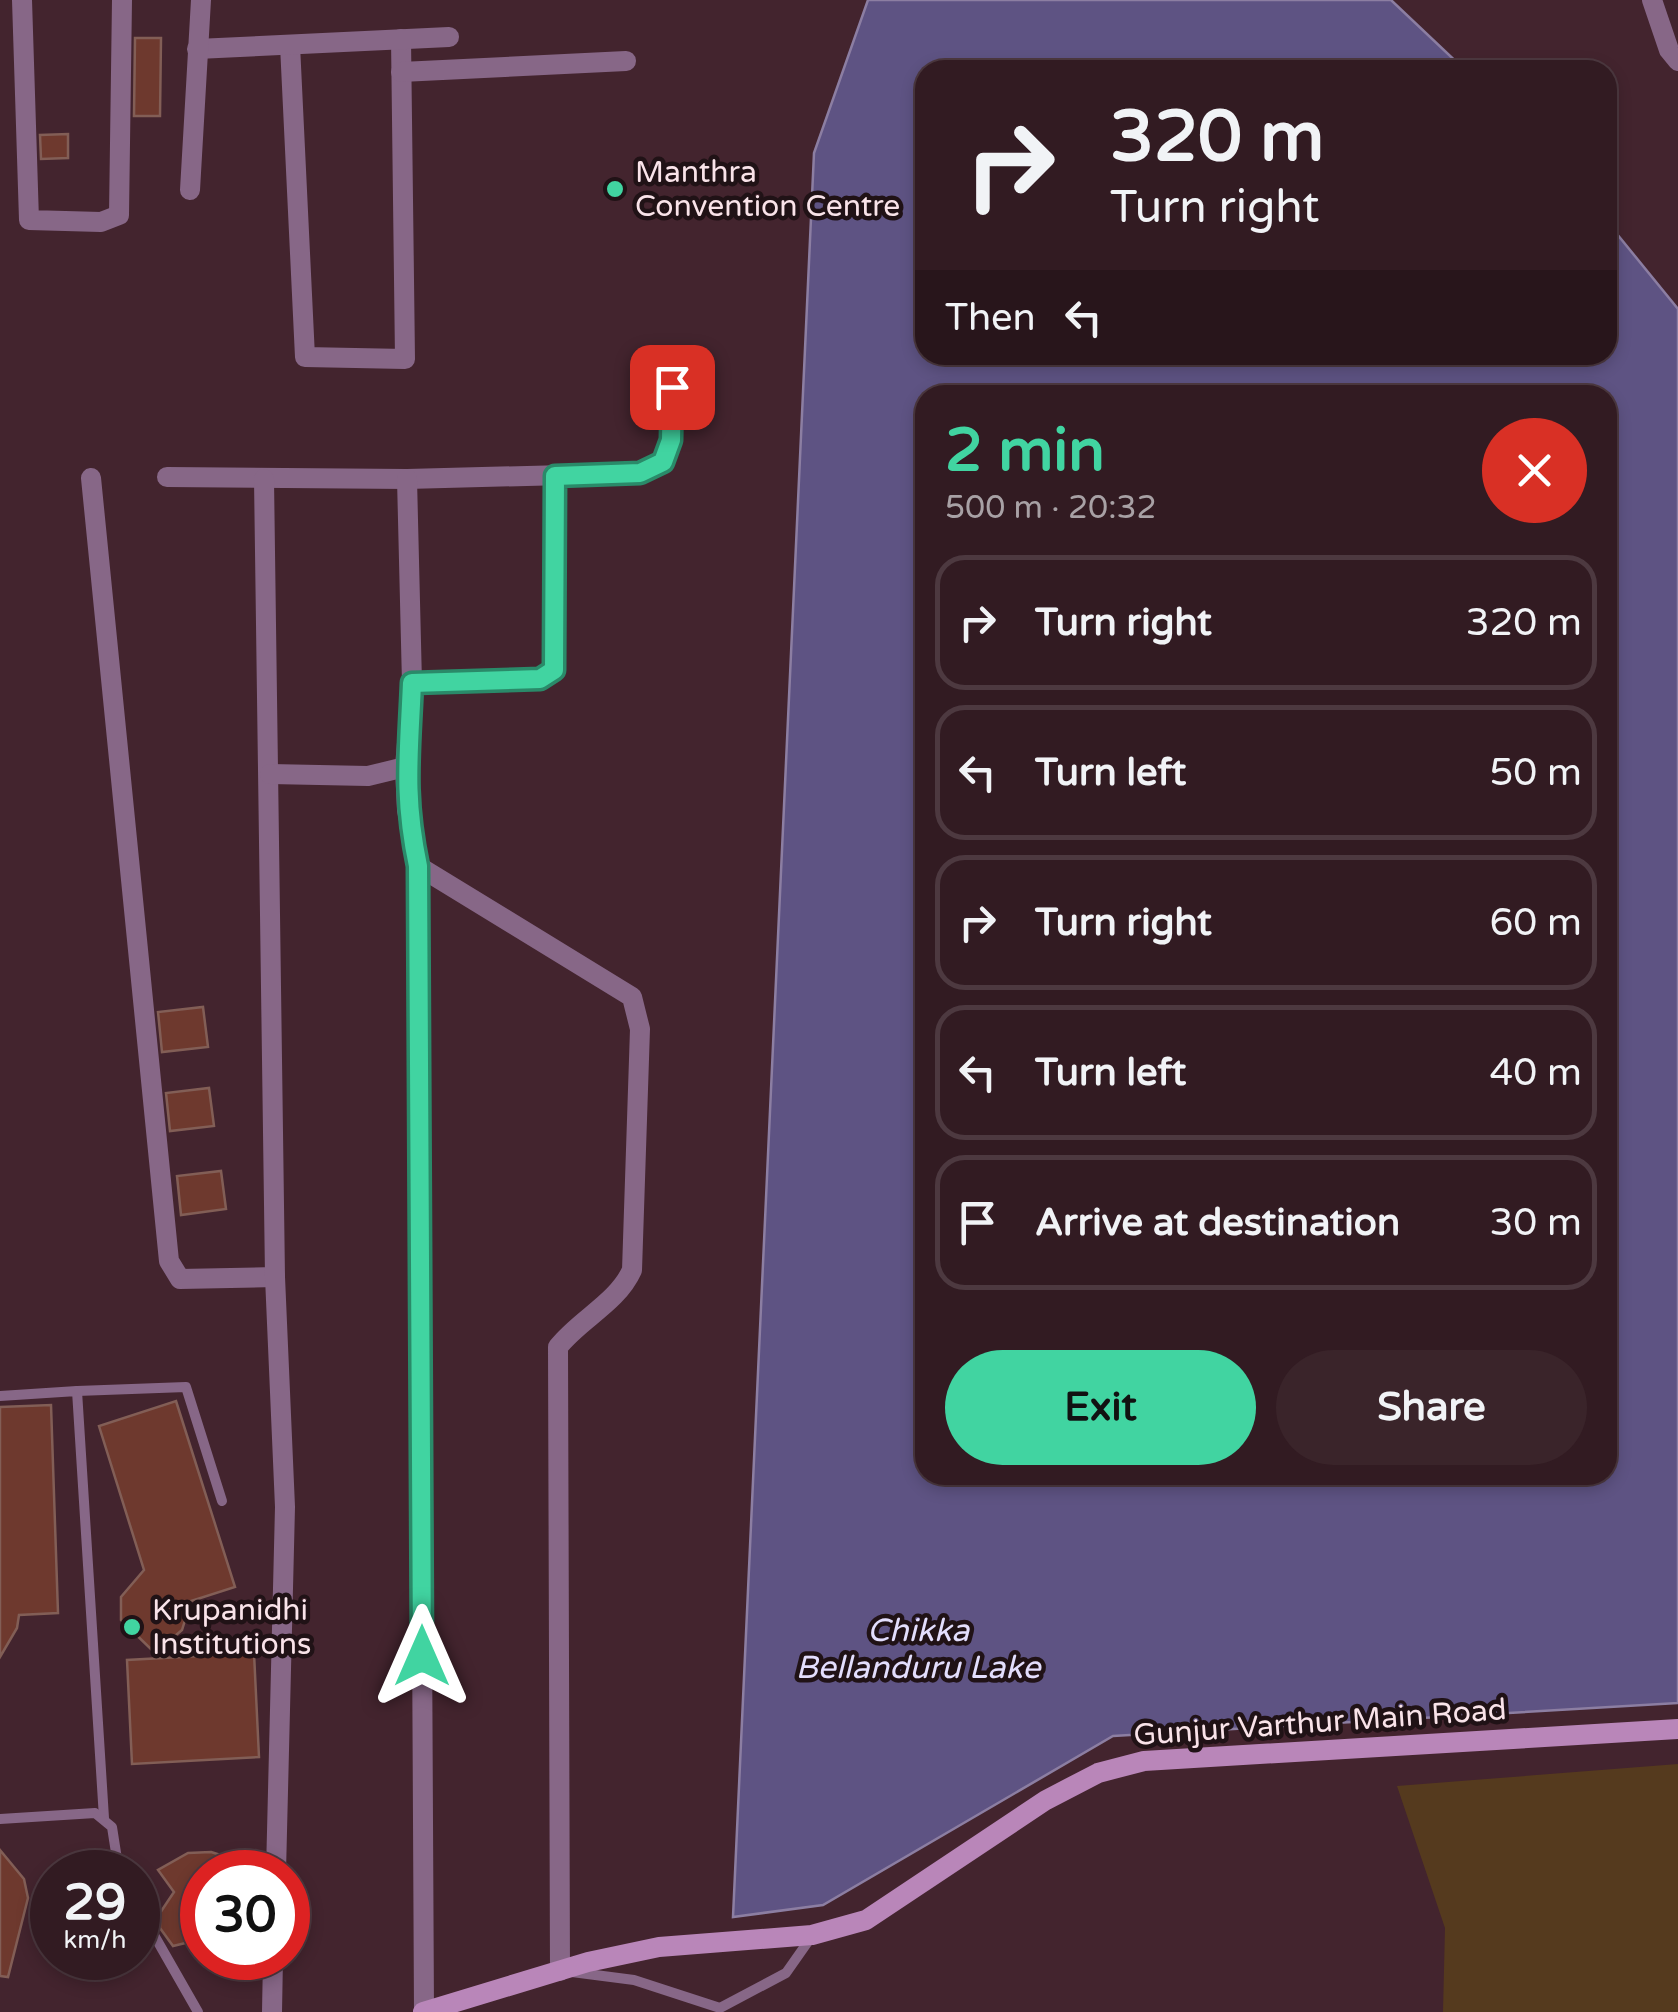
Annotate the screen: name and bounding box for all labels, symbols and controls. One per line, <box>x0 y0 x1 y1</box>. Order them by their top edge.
text: 320 m <box>1110 96 1324 180</box>
icon: right <box>945 100 1075 230</box>
place label: Manthra Convention Centre <box>635 154 900 225</box>
marker: Manthra Convention Centre <box>604 178 626 200</box>
text: Turn right <box>1110 181 1319 235</box>
icon: left <box>1056 290 1111 345</box>
text: Then <box>945 295 1036 341</box>
pin <box>630 345 715 430</box>
icon: arrive <box>645 360 700 415</box>
text: 2 min <box>945 415 1105 487</box>
button: close <box>1482 418 1587 523</box>
text: 500 m · 20:32 <box>945 489 1157 527</box>
icon: right <box>950 595 1005 650</box>
text: Turn right <box>1035 600 1212 646</box>
text: 320 m <box>1466 600 1582 646</box>
icon: left <box>950 745 1005 800</box>
text: Turn left <box>1035 750 1186 796</box>
text: 50 m <box>1490 750 1582 796</box>
icon: right <box>950 895 1005 950</box>
text: Turn right <box>1035 900 1212 946</box>
text: 60 m <box>1490 900 1582 946</box>
icon: left <box>950 1045 1005 1100</box>
text: Turn left <box>1035 1050 1186 1096</box>
text: 40 m <box>1490 1050 1582 1096</box>
icon: arrive <box>950 1195 1005 1250</box>
text: Arrive at destination <box>1035 1200 1400 1246</box>
text: 30 m <box>1490 1200 1582 1246</box>
button: Exit <box>945 1350 1256 1465</box>
button: Share <box>1276 1350 1587 1465</box>
place label: Krupanidhi Institutions <box>152 1592 311 1663</box>
position arrow <box>370 1604 474 1708</box>
water label: Chikka Bellanduru Lake <box>796 1612 1042 1687</box>
marker: Krupanidhi Institutions <box>121 1616 143 1638</box>
street label: Gunjur Varthur Main Road <box>1132 1691 1508 1754</box>
speed limit sign: 30 <box>180 1850 310 1980</box>
text: 29 <box>64 1873 126 1933</box>
text: km/h <box>64 1925 126 1955</box>

